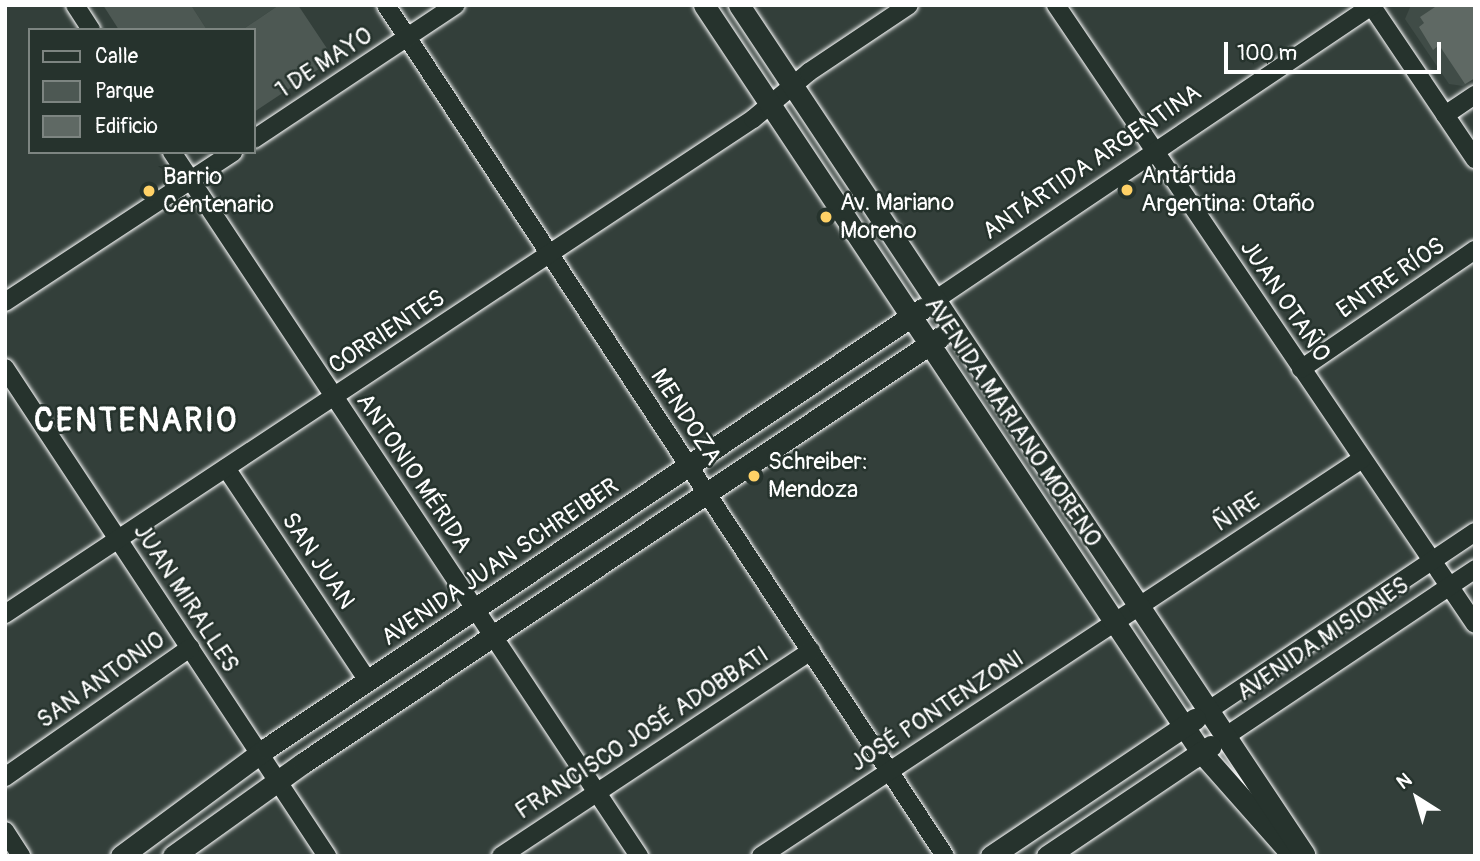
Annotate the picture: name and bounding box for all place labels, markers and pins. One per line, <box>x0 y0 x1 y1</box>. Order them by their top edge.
place label: Antártida Argentina: Otaño <box>1141 162 1315 218</box>
place label: Barrio Centenario <box>163 163 274 219</box>
marker: Antártida Argentina: Otaño <box>1119 182 1135 198</box>
marker: Barrio Centenario <box>141 183 157 199</box>
place label: Av. Mariano Moreno <box>840 189 954 245</box>
marker: Av. Mariano Moreno <box>818 209 834 225</box>
place label: Schreiber: Mendoza <box>768 448 868 504</box>
marker: Schreiber: Mendoza <box>746 468 762 484</box>

